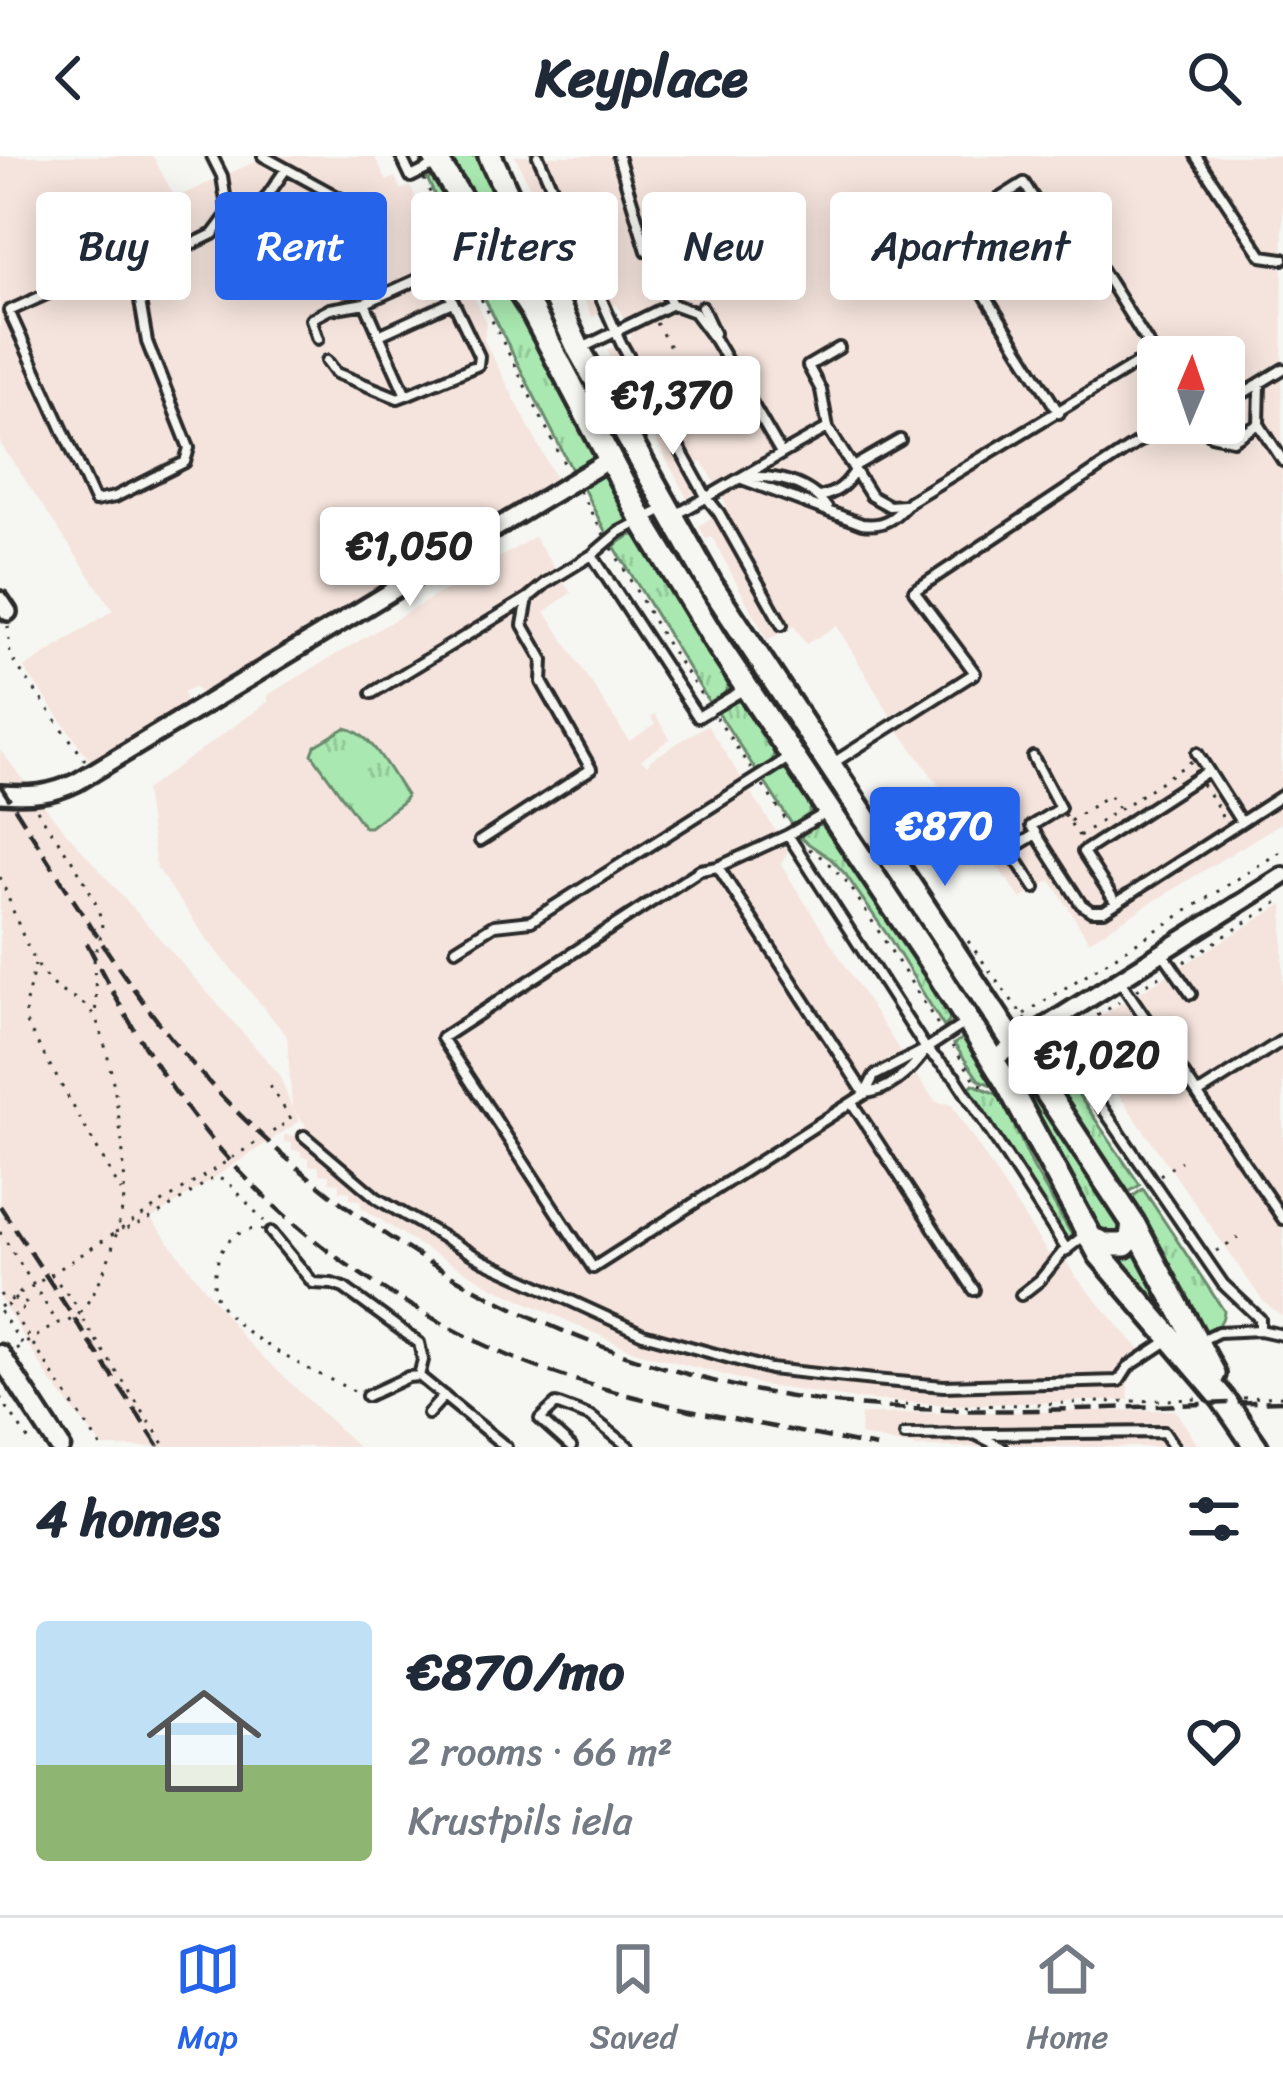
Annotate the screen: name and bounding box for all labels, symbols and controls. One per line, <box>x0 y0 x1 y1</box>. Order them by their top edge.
text: Keyplace <box>535 30 748 126</box>
icon: back <box>36 45 102 111</box>
icon: search <box>1181 45 1247 111</box>
chip: Buy <box>36 192 191 300</box>
chip: Rent <box>215 192 387 300</box>
chip: Filters <box>411 192 618 300</box>
chip: New <box>642 192 806 300</box>
chip: Apartment <box>830 192 1112 300</box>
north arrow <box>1137 336 1245 444</box>
map controls <box>1137 336 1245 444</box>
pin: €1,370 <box>575 356 771 458</box>
text: €1,370 <box>612 360 734 429</box>
pin: €1,050 <box>312 507 508 609</box>
text: €1,050 <box>347 511 473 580</box>
pin: €870 <box>874 787 1016 889</box>
text: €870 <box>897 791 993 860</box>
pin: €1,020 <box>1000 1016 1196 1118</box>
text: €1,020 <box>1036 1020 1160 1089</box>
text: 4 homes <box>36 1474 220 1564</box>
icon: filters <box>1181 1486 1247 1552</box>
text: €870/mo <box>408 1627 624 1717</box>
icon: home <box>132 1669 276 1813</box>
icon: heart <box>1181 1708 1247 1774</box>
text: 2 rooms · 66 m² <box>408 1717 673 1786</box>
text: Krustpils iela <box>408 1786 632 1855</box>
tab: Map <box>175 1936 241 2066</box>
tab: Saved <box>590 1936 677 2066</box>
tab: Home <box>1026 1936 1108 2066</box>

